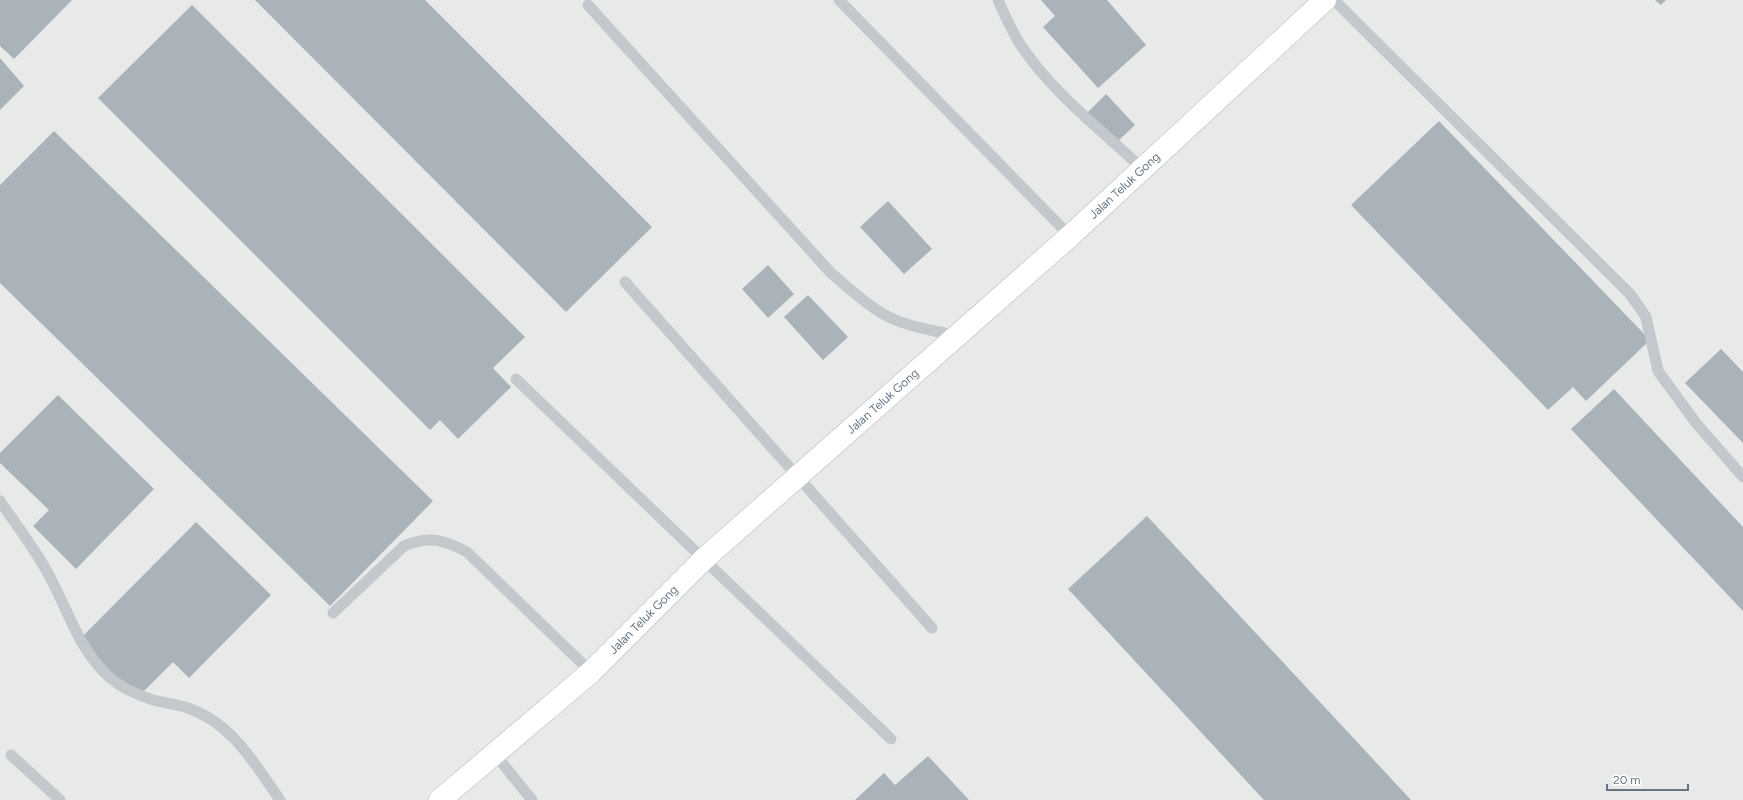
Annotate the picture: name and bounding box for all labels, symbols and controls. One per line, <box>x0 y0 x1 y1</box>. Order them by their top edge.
street label: Jalan Teluk Gong <box>1086 150 1163 222</box>
street label: Jalan Teluk Gong <box>844 366 921 437</box>
street label: Jalan Teluk Gong <box>606 582 681 657</box>
scale bar <box>1607 766 1688 792</box>
text: 20 m <box>1613 773 1641 787</box>

